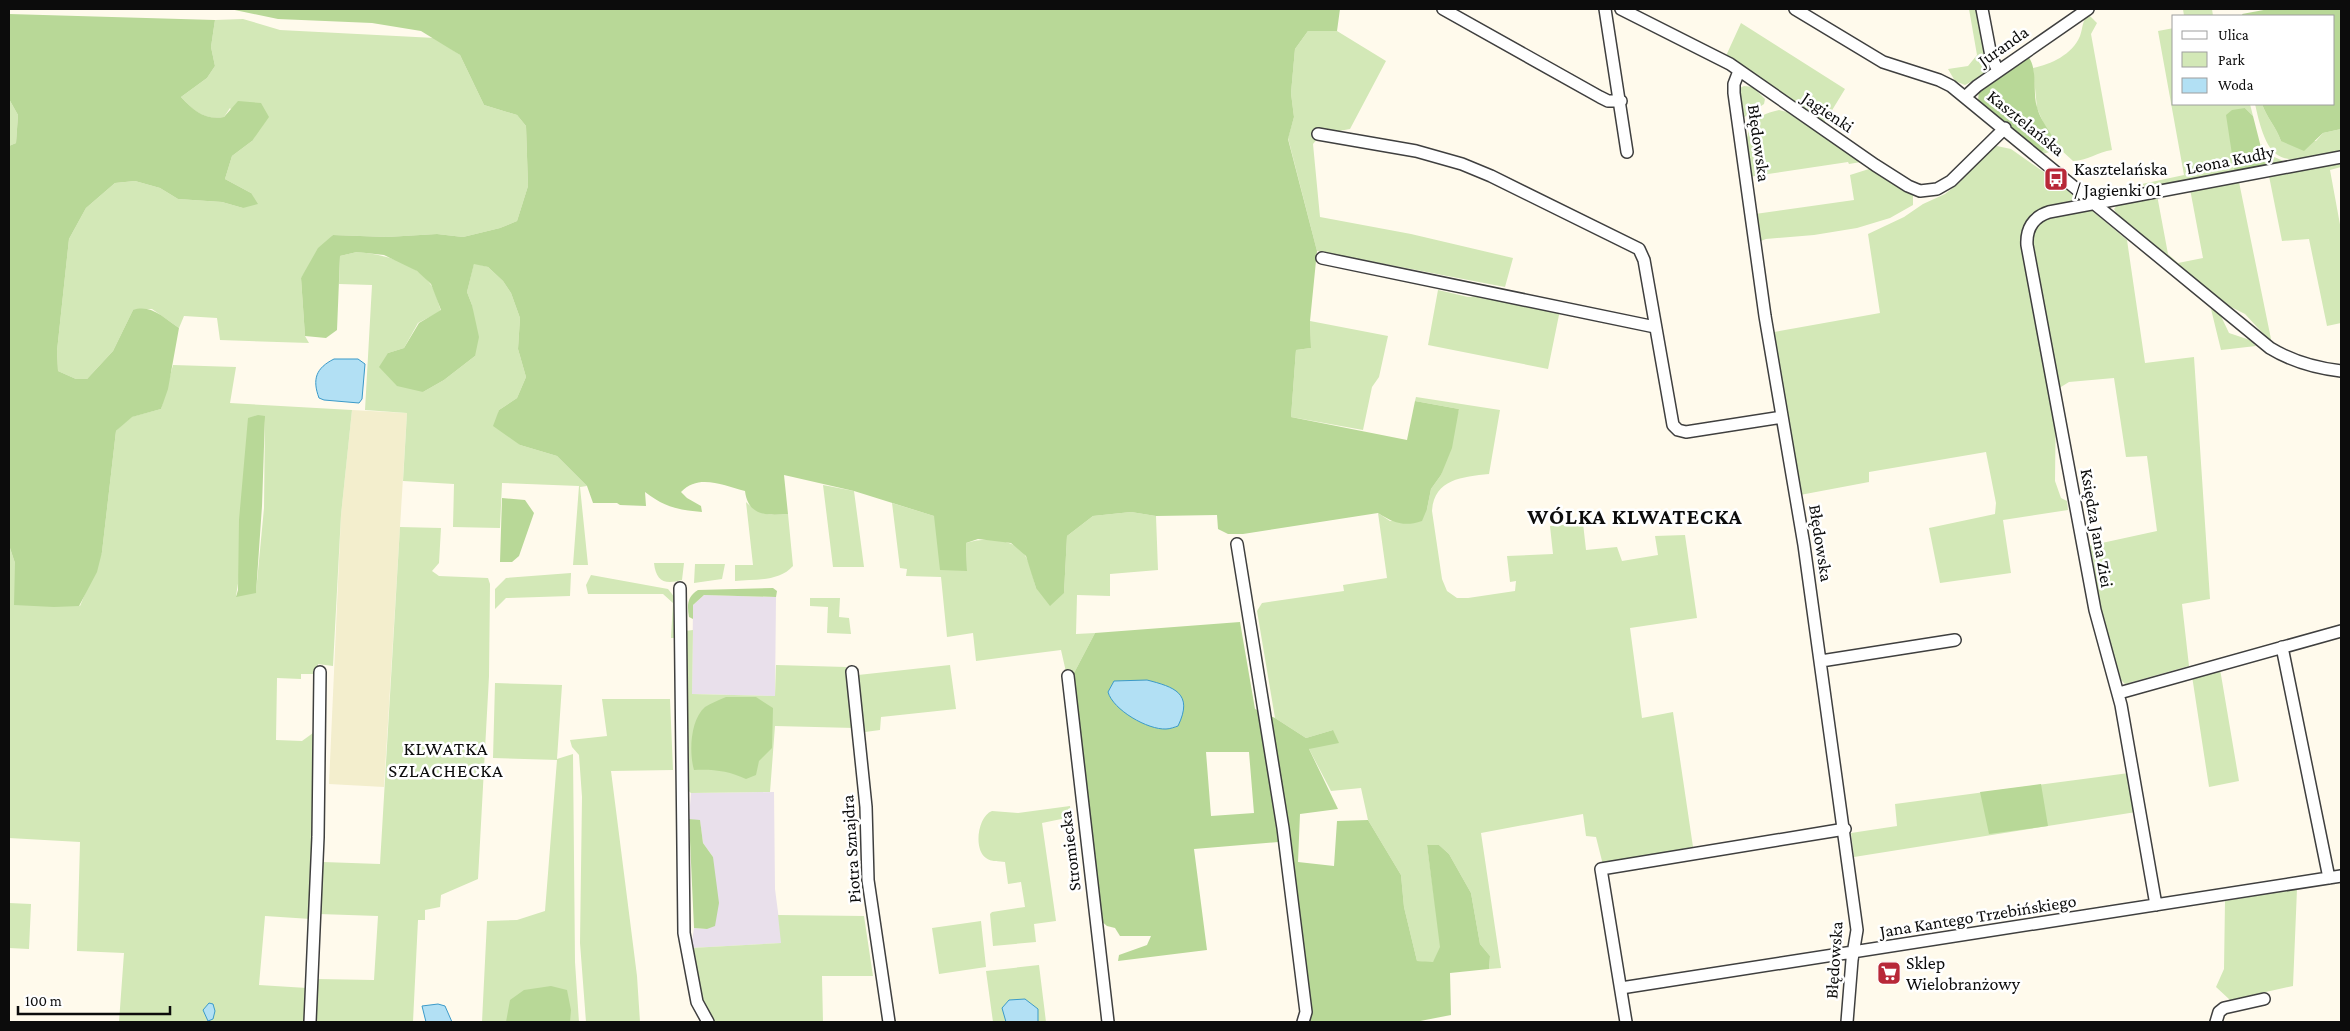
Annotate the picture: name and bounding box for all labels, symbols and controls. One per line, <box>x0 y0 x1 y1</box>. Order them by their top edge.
legend <box>2172 15 2335 105</box>
street label: Juranda <box>1972 22 2032 72</box>
text: Ulica <box>2218 27 2249 43</box>
text: Park <box>2218 52 2245 68</box>
text: Woda <box>2218 77 2253 93</box>
street label: Jagienki <box>1797 86 1858 137</box>
street label: Kasztelańska <box>1983 86 2069 160</box>
street label: Błędowska <box>1744 103 1774 183</box>
street label: Leona Kudły <box>2184 142 2276 178</box>
place label: Kasztelańska / Jagienki 01 <box>2074 159 2168 200</box>
bus stop icon: Kasztelańska / Jagienki 01 <box>2043 166 2069 192</box>
street label: Księdza Jana Ziei <box>2077 467 2117 589</box>
street label: Błędowska <box>1805 503 1837 583</box>
district label: WÓLKA KLWATECKA <box>1526 504 1743 529</box>
district label: KLWATKA SZLACHECKA <box>388 738 504 781</box>
street label: Piotra Sznajdra <box>837 794 866 904</box>
street label: Stromiecka <box>1055 810 1085 892</box>
street label: Jana Kantego Trzebińskiego <box>1876 891 2078 942</box>
street label: Błędowska <box>1821 920 1847 1000</box>
place label: Sklep Wielobranżowy <box>1906 953 2021 994</box>
supermarket icon: Sklep Wielobranżowy <box>1876 960 1902 986</box>
scale bar <box>18 984 170 1016</box>
text: 100 m <box>25 993 62 1009</box>

